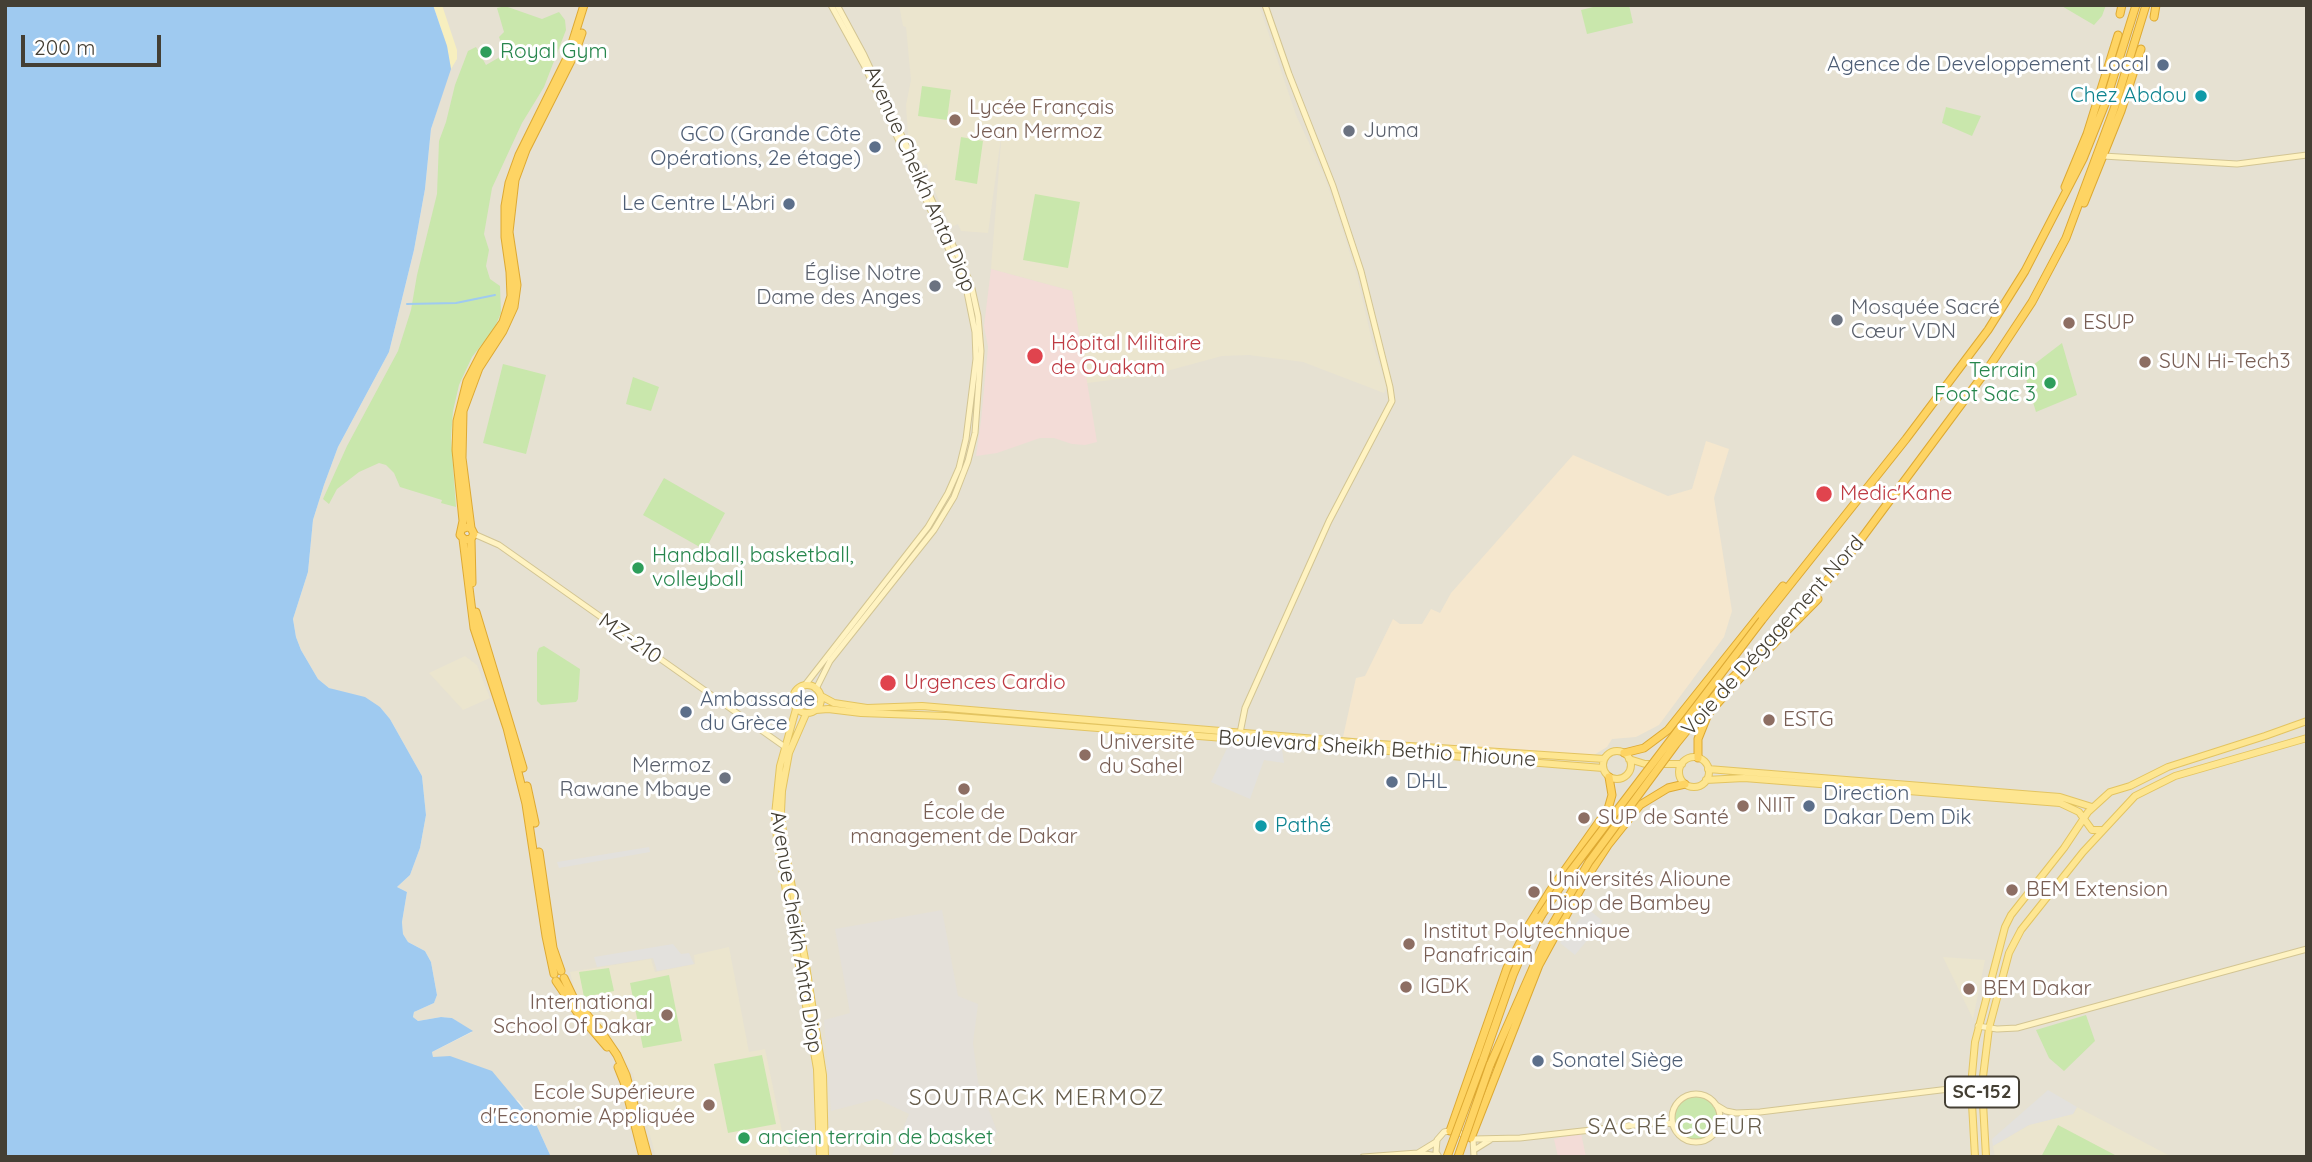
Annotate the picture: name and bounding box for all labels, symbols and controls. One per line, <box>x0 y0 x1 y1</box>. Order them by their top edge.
scale bar <box>24 21 164 65</box>
text: 200 m <box>34 34 96 60</box>
place label: Royal Gym <box>500 39 608 65</box>
marker: Royal Gym <box>478 44 494 60</box>
place label: Agence de Developpement Local <box>1827 52 2149 78</box>
marker: Agence de Developpement Local <box>2155 57 2171 73</box>
street label: Avenue Cheikh Anta Diop <box>859 62 981 296</box>
place label: Chez Abdou <box>2070 83 2187 109</box>
marker: Chez Abdou <box>2193 88 2209 104</box>
place label: Lycée Français Jean Mermoz <box>969 95 1114 145</box>
marker: Lycée Français Jean Mermoz <box>947 112 963 128</box>
place label: Juma <box>1363 118 1419 144</box>
place label: GCO (Grande Côte Opérations, 2e étage) <box>650 122 861 172</box>
marker: Juma <box>1341 123 1357 139</box>
marker: GCO (Grande Côte Opérations, 2e étage) <box>867 139 883 155</box>
place label: Le Centre L'Abri <box>622 191 775 217</box>
marker: Le Centre L'Abri <box>781 196 797 212</box>
place label: Église Notre Dame des Anges <box>756 261 921 311</box>
marker: Église Notre Dame des Anges <box>927 278 943 294</box>
place label: Mosquée Sacré Cœur VDN <box>1851 295 2000 345</box>
place label: ESUP <box>2083 310 2134 336</box>
marker: Mosquée Sacré Cœur VDN <box>1829 312 1845 328</box>
marker: ESUP <box>2061 315 2077 331</box>
place label: Hôpital Militaire de Ouakam <box>1051 331 1201 381</box>
marker: Hôpital Militaire de Ouakam <box>1025 346 1045 366</box>
place label: SUN Hi-Tech3 <box>2159 349 2290 375</box>
marker: SUN Hi-Tech3 <box>2137 354 2153 370</box>
place label: Terrain Foot Sac 3 <box>1934 358 2036 408</box>
marker: Terrain Foot Sac 3 <box>2042 375 2058 391</box>
place label: Medic'Kane <box>1840 481 1952 507</box>
marker: Medic'Kane <box>1814 484 1834 504</box>
street label: Voie de Dégagement Nord <box>1677 531 1869 741</box>
place label: Handball, basketball, volleyball <box>652 543 854 593</box>
marker: Handball, basketball, volleyball <box>630 560 646 576</box>
street label: MZ-210 <box>594 608 666 670</box>
place label: Urgences Cardio <box>904 670 1066 696</box>
marker: Urgences Cardio <box>878 673 898 693</box>
place label: Ambassade du Grèce <box>700 687 815 737</box>
marker: Ambassade du Grèce <box>678 704 694 720</box>
place label: ESTG <box>1783 707 1834 733</box>
marker: ESTG <box>1761 712 1777 728</box>
street label: Boulevard Sheikh Bethio Thioune <box>1217 725 1537 773</box>
place label: Université du Sahel <box>1099 730 1195 780</box>
marker: Université du Sahel <box>1077 747 1093 763</box>
place label: Mermoz Rawane Mbaye <box>559 753 711 803</box>
place label: DHL <box>1406 769 1447 795</box>
marker: Mermoz Rawane Mbaye <box>717 770 733 786</box>
marker: DHL <box>1384 774 1400 790</box>
marker: École de management de Dakar <box>956 781 972 797</box>
place label: Direction Dakar Dem Dik <box>1823 781 1971 831</box>
place label: NIIT <box>1757 793 1795 819</box>
marker: NIIT <box>1735 798 1751 814</box>
marker: Direction Dakar Dem Dik <box>1801 798 1817 814</box>
place label: École de management de Dakar <box>850 800 1078 850</box>
place label: SUP de Santé <box>1598 805 1729 831</box>
street label: Avenue Cheikh Anta Diop <box>764 809 828 1055</box>
marker: SUP de Santé <box>1576 810 1592 826</box>
place label: Pathé <box>1275 813 1331 839</box>
marker: Pathé <box>1253 818 1269 834</box>
place label: Universités Alioune Diop de Bambey <box>1548 867 1731 917</box>
place label: BEM Extension <box>2026 877 2168 903</box>
marker: BEM Extension <box>2004 882 2020 898</box>
marker: Universités Alioune Diop de Bambey <box>1526 884 1542 900</box>
place label: Institut Polytechnique Panafricain <box>1423 919 1630 969</box>
marker: Institut Polytechnique Panafricain <box>1401 936 1417 952</box>
place label: IGDK <box>1420 974 1469 1000</box>
place label: BEM Dakar <box>1983 976 2091 1002</box>
marker: IGDK <box>1398 979 1414 995</box>
marker: BEM Dakar <box>1961 981 1977 997</box>
place label: International School Of Dakar <box>493 990 653 1040</box>
marker: International School Of Dakar <box>659 1007 675 1023</box>
place label: Sonatel Siège <box>1552 1048 1683 1074</box>
marker: Sonatel Siège <box>1530 1053 1546 1069</box>
road number: SC-152 <box>1945 1076 2019 1108</box>
place label: Ecole Supérieure d'Economie Appliquée <box>480 1080 695 1130</box>
district label: SOUTRACK MERMOZ <box>911 1084 1163 1112</box>
marker: Ecole Supérieure d'Economie Appliquée <box>701 1097 717 1113</box>
district label: SACRÉ COEUR <box>1589 1113 1763 1141</box>
place label: ancien terrain de basket <box>758 1125 993 1151</box>
marker: ancien terrain de basket <box>736 1130 752 1146</box>

